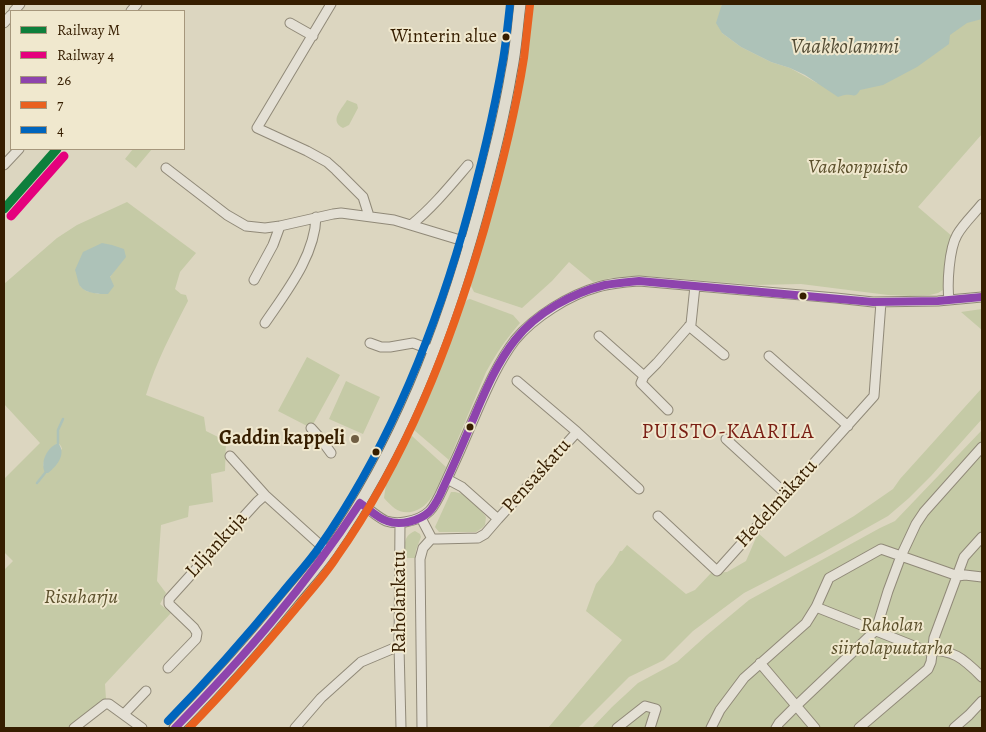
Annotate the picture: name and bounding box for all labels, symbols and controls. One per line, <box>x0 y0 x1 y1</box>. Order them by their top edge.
legend <box>10 10 185 150</box>
text: Railway M <box>57 20 120 40</box>
place label: Winterin alue <box>390 26 497 48</box>
marker: Winterin alue <box>501 32 511 42</box>
water label: Vaakkolammi <box>791 35 899 61</box>
text: Railway 4 <box>57 45 114 65</box>
text: 26 <box>57 70 71 90</box>
text: 7 <box>57 95 63 115</box>
text: 4 <box>57 120 64 140</box>
park label: Vaakonpuisto <box>808 156 908 180</box>
unlabelled marker <box>798 291 808 301</box>
district label: PUISTO-KAARILA <box>640 420 816 446</box>
unlabelled marker <box>465 422 475 432</box>
place label: Gaddin kappeli <box>219 427 345 451</box>
marker: Gaddin kappeli <box>349 433 361 445</box>
street label: Pensaskatu <box>497 434 577 518</box>
unlabelled marker <box>371 447 381 457</box>
street label: Hedelmäkatu <box>731 455 823 553</box>
street label: Liljankuja <box>181 507 253 583</box>
street label: Raholankatu <box>388 550 412 654</box>
park label: Risuharju <box>44 586 118 610</box>
park label: Raholan siirtolapuutarha <box>831 614 953 661</box>

